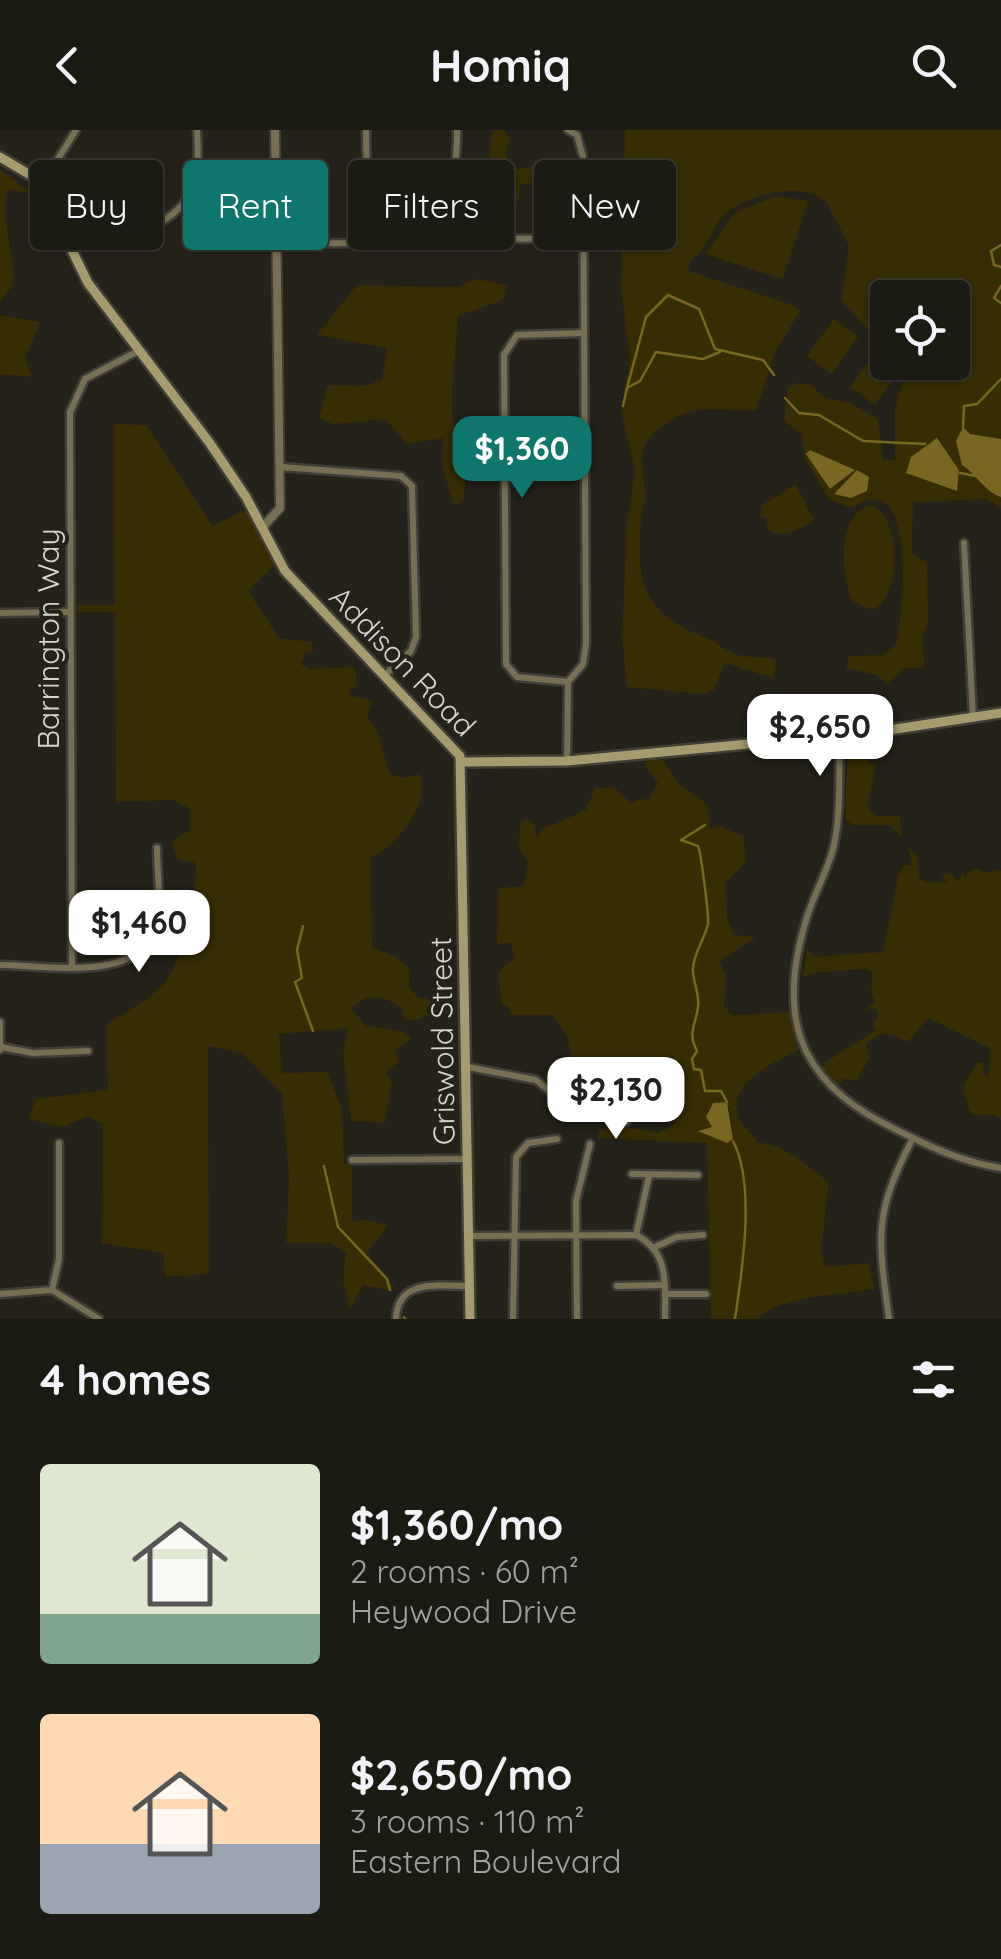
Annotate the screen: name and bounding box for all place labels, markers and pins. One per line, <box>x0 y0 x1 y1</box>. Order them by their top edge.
pin: $1,360 <box>441 416 603 501</box>
pin: $2,650 <box>739 694 901 779</box>
pin: $1,460 <box>58 890 220 975</box>
pin: $2,130 <box>535 1057 697 1142</box>

